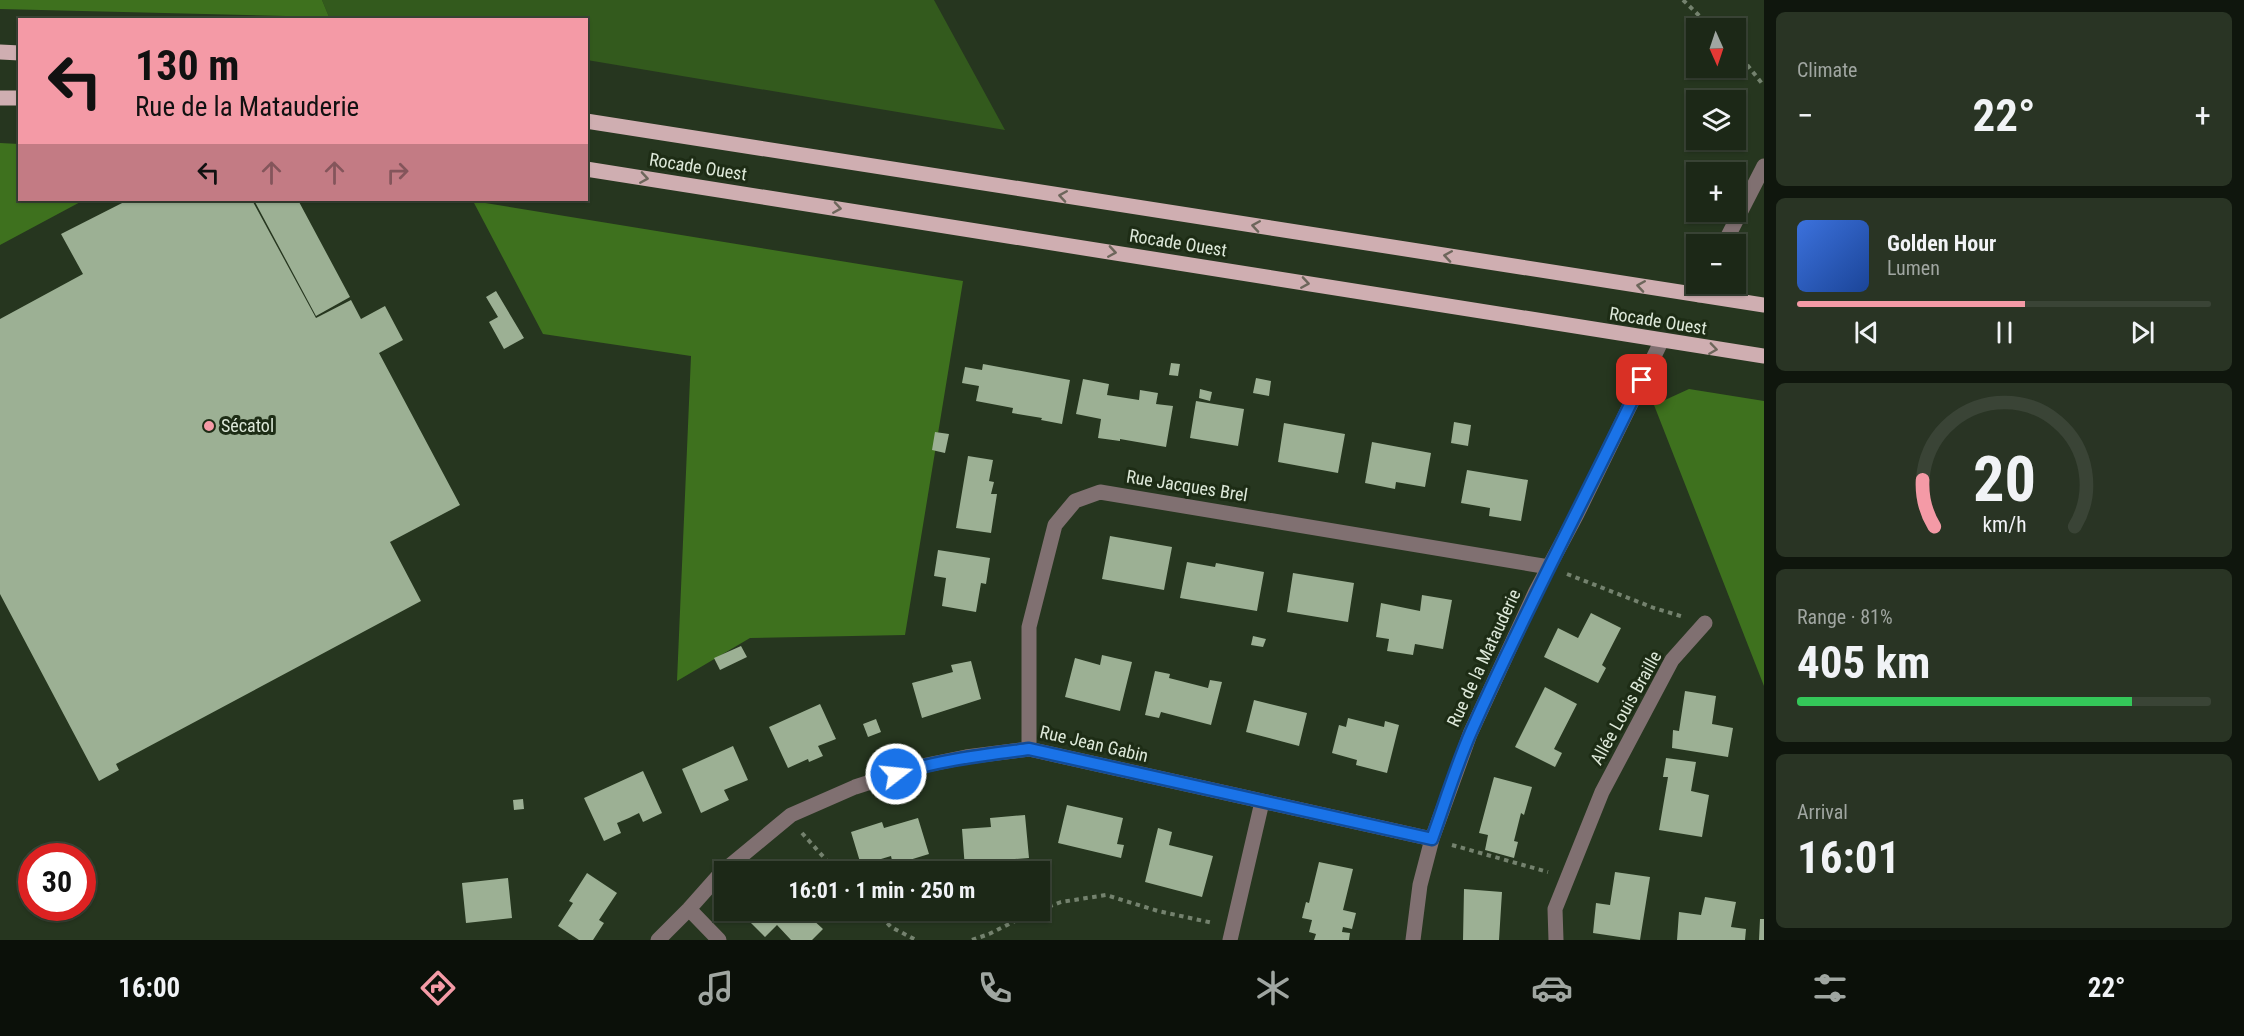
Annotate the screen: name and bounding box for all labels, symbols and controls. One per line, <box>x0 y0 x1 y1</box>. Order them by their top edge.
north arrow <box>1686 18 1746 78</box>
map controls <box>1686 18 1746 294</box>
text: 130 m <box>135 41 240 90</box>
icon: left <box>36 42 114 120</box>
text: Climate <box>1797 58 1857 82</box>
text: 22° <box>1973 89 2036 142</box>
button: layers <box>1686 90 1746 150</box>
text: Rue de la Matauderie <box>135 91 359 123</box>
text: − <box>1797 96 1814 135</box>
text: + <box>2195 96 2211 135</box>
street label: Rocade Ouest <box>648 148 748 185</box>
icon: left <box>192 156 225 189</box>
icon: ahead <box>255 156 288 189</box>
icon: ahead <box>318 156 351 189</box>
icon: right <box>381 156 414 189</box>
button: + <box>1686 162 1746 222</box>
one-way arrow <box>640 172 649 184</box>
one-way arrow <box>1059 190 1068 202</box>
one-way arrow <box>832 202 842 214</box>
one-way arrow <box>1251 220 1260 232</box>
street label: Rocade Ouest <box>1128 224 1228 261</box>
text: Golden Hour <box>1887 231 1996 256</box>
button: − <box>1686 234 1746 294</box>
one-way arrow <box>1108 246 1117 258</box>
one-way arrow <box>1444 250 1454 263</box>
text: Lumen <box>1887 256 1940 280</box>
one-way arrow <box>1300 277 1310 289</box>
one-way arrow <box>1636 281 1646 293</box>
street label: Rocade Ouest <box>1608 302 1708 339</box>
icon: previous <box>1850 316 1883 349</box>
icon: pause <box>1988 316 2021 349</box>
icon: next <box>2126 316 2159 349</box>
one-way arrow <box>1708 342 1717 355</box>
pin <box>1616 354 1667 405</box>
icon: arrive <box>1625 363 1658 396</box>
place label: Sécatol <box>221 415 274 436</box>
marker: Sécatol <box>202 419 216 433</box>
text: 20 <box>1972 443 2036 516</box>
street label: Rue Jacques Brel <box>1125 466 1249 505</box>
text: km/h <box>1982 512 2026 537</box>
street label: Rue de la Matauderie <box>1442 586 1525 730</box>
text: Range · 81% <box>1797 605 1893 629</box>
text: 405 km <box>1797 636 1930 689</box>
street label: Allée Louis Braille <box>1586 647 1665 768</box>
street label: Rue Jean Gabin <box>1038 721 1150 766</box>
position arrow <box>864 742 928 806</box>
text: Arrival <box>1797 800 1848 824</box>
text: 16:01 <box>1797 831 1900 884</box>
speed limit sign: 30 <box>18 843 96 921</box>
text: 16:01 · 1 min · 250 m <box>789 878 975 903</box>
icon: directions <box>417 967 459 1009</box>
icon: music <box>695 967 737 1009</box>
icon: phone <box>974 967 1016 1009</box>
icon: climate <box>1252 967 1294 1009</box>
icon: car <box>1531 967 1573 1009</box>
icon: filters <box>1809 967 1851 1009</box>
text: 16:00 <box>118 972 180 1004</box>
text: 22° <box>2088 972 2126 1004</box>

